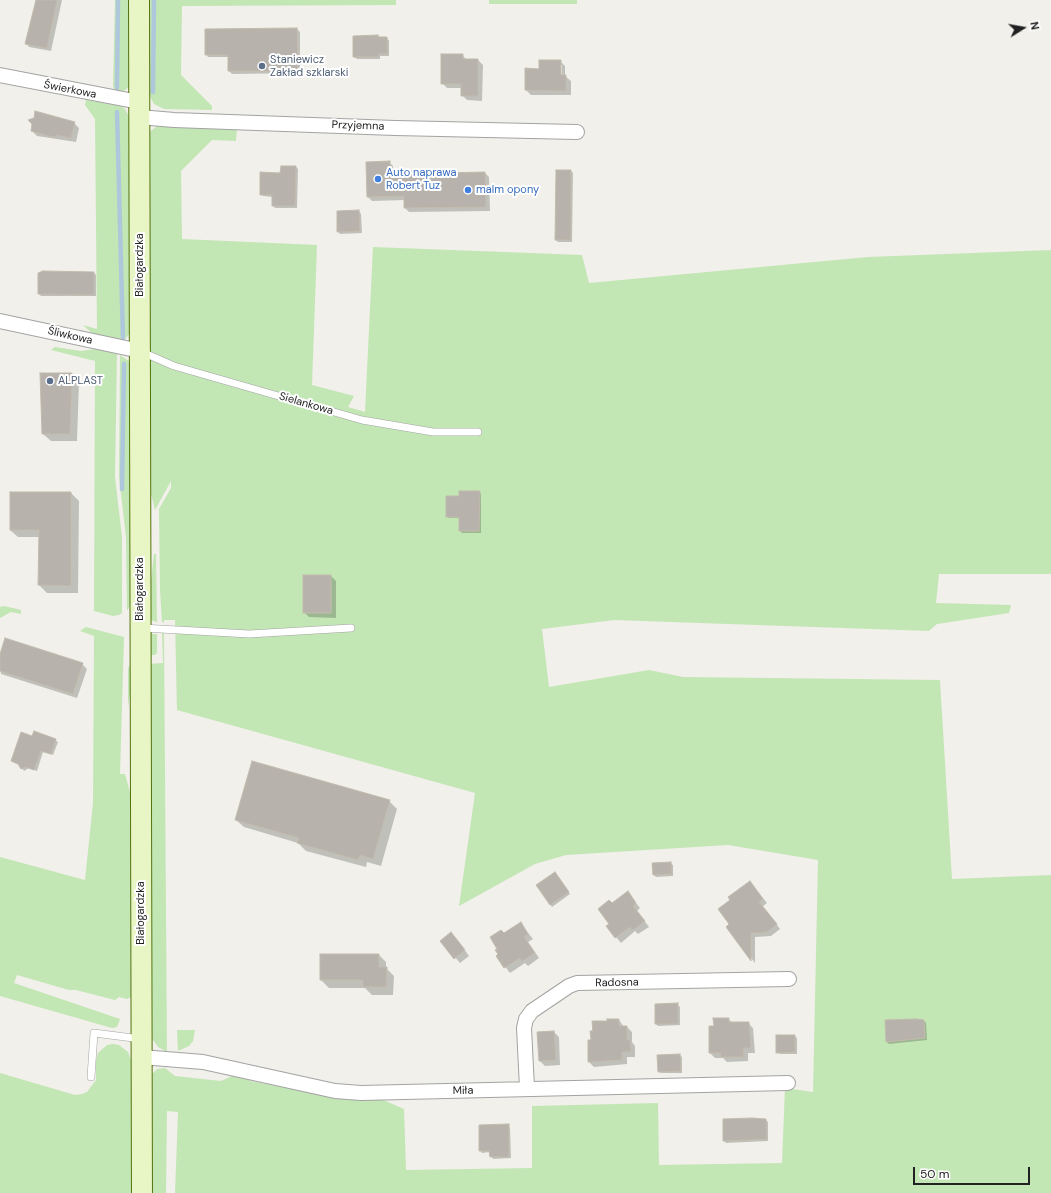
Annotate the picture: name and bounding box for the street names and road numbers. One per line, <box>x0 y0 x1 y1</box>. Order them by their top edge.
street label: Świerkowa <box>43 78 97 102</box>
street label: Przyjemna <box>331 118 385 134</box>
street label: Białogardzka <box>133 233 147 297</box>
street label: Śliwkowa <box>46 324 94 348</box>
street label: Sielankowa <box>277 390 335 418</box>
street label: Białogardzka <box>133 557 147 621</box>
street label: Białogardzka <box>134 881 148 945</box>
street label: Radosna <box>595 976 639 990</box>
street label: Miła <box>453 1084 473 1098</box>

